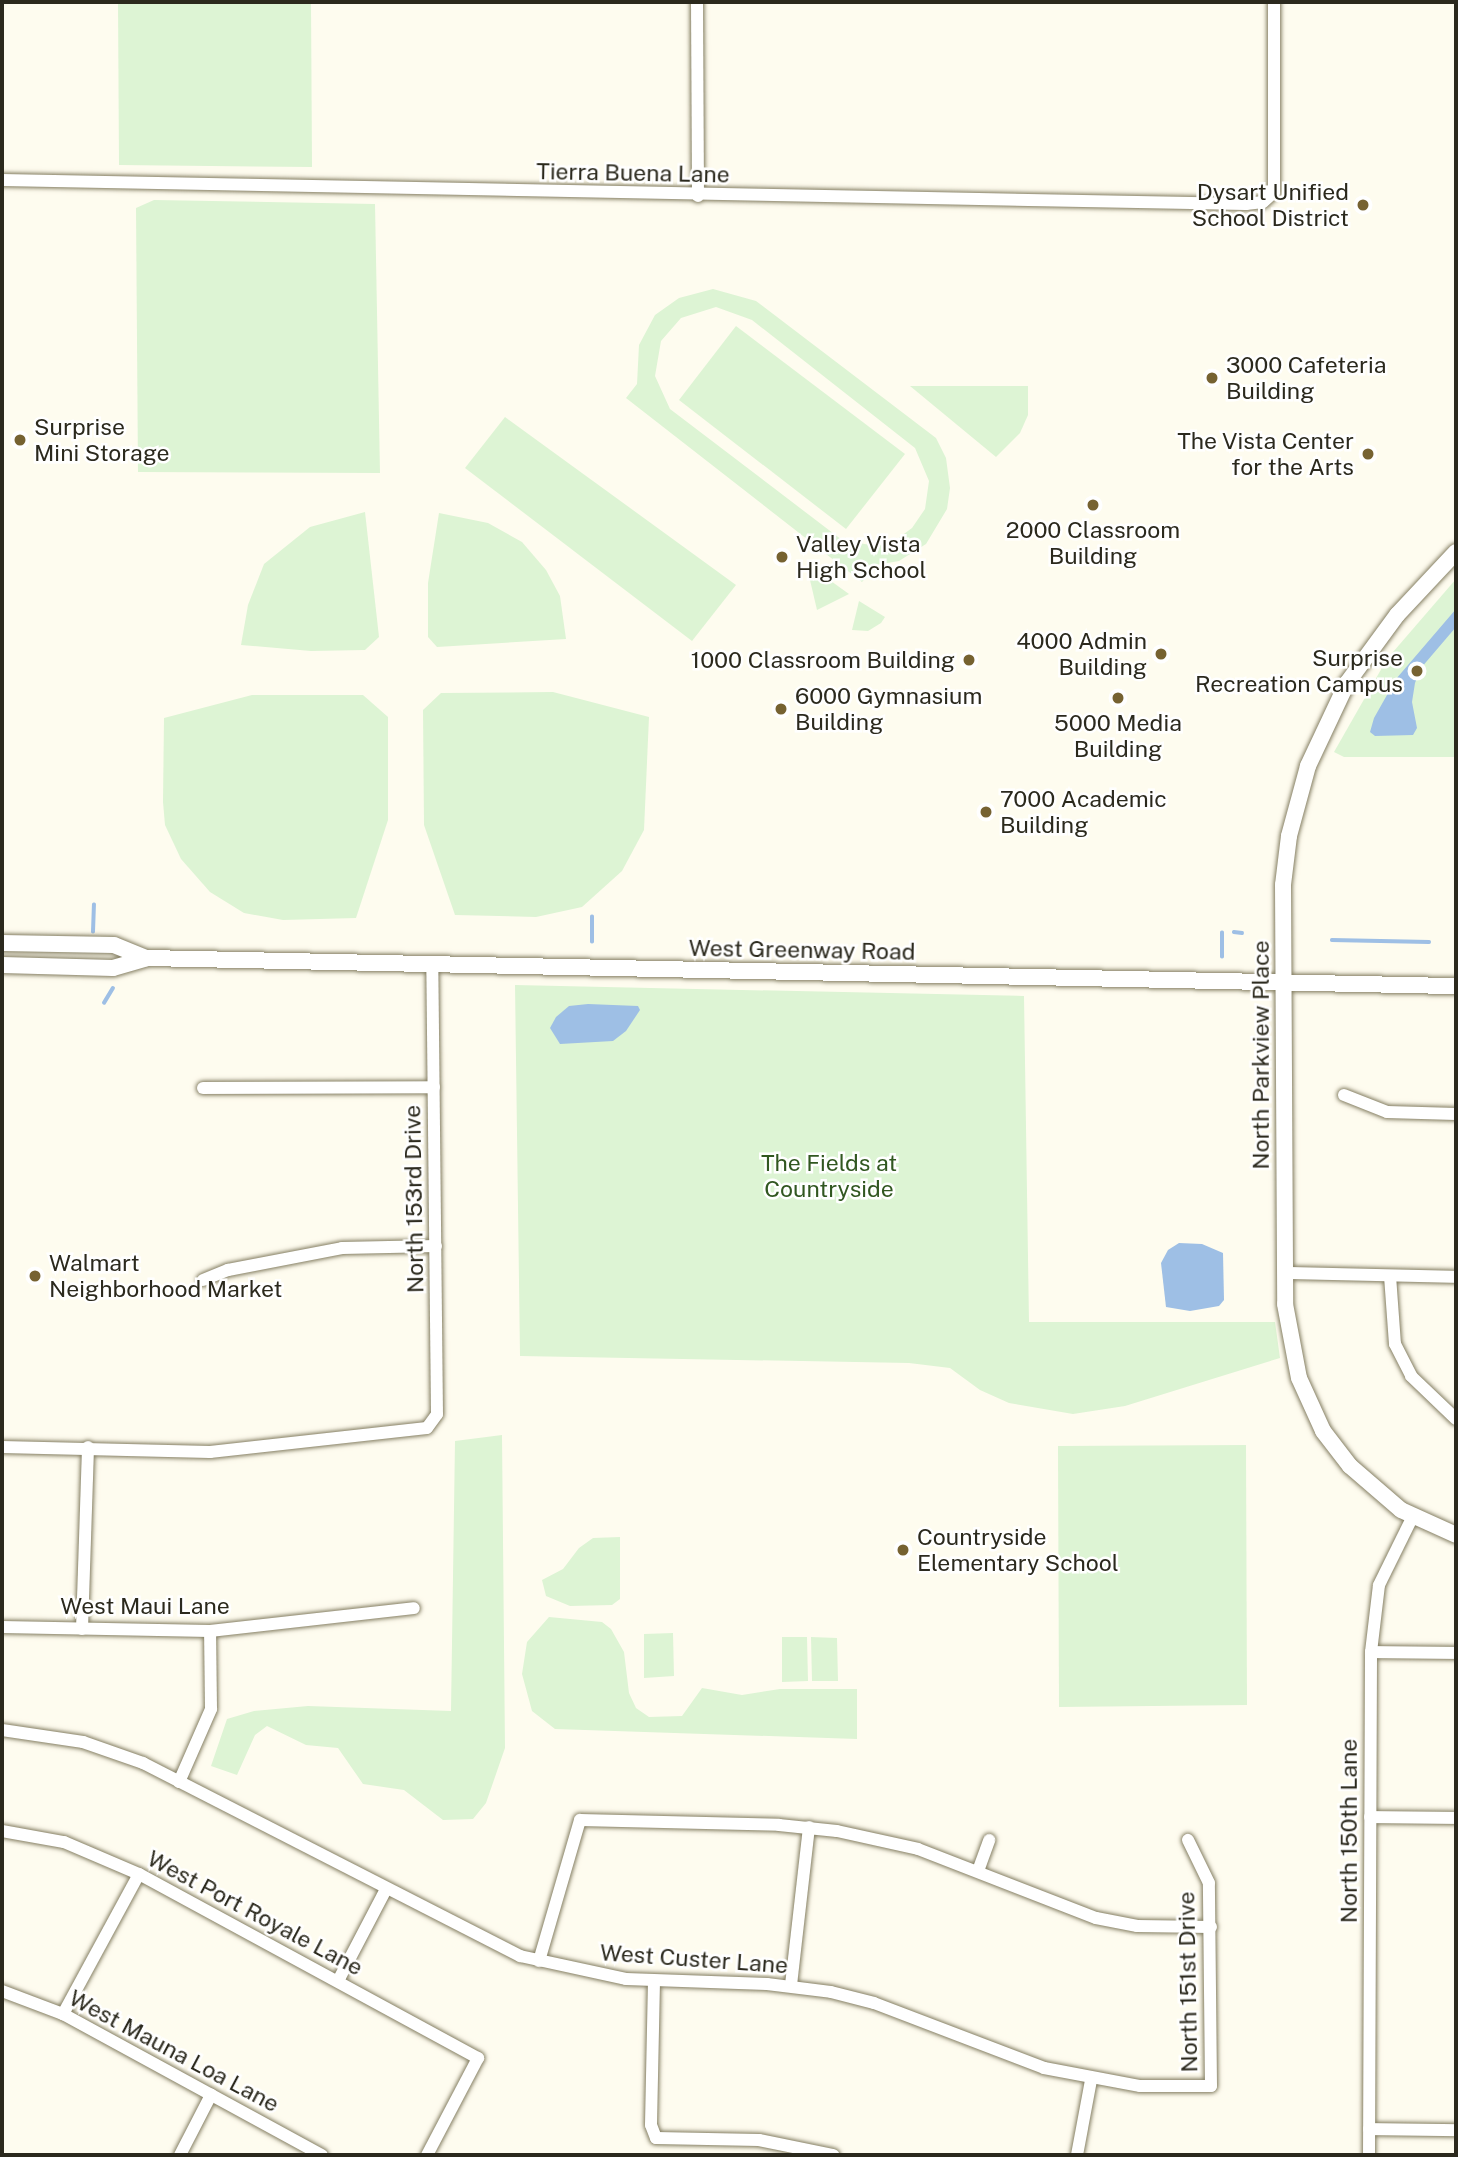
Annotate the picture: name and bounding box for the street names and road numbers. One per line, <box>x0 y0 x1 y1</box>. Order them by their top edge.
street label: Tierra Buena Lane <box>536 158 730 188</box>
street label: West Greenway Road <box>688 934 916 966</box>
street label: North Parkview Place <box>1247 940 1275 1170</box>
street label: North 153rd Drive <box>399 1105 429 1293</box>
street label: West Maui Lane <box>60 1592 230 1620</box>
street label: North 150th Lane <box>1335 1739 1363 1923</box>
street label: West Port Royale Lane <box>143 1844 367 1982</box>
street label: North 151st Drive <box>1173 1891 1203 2073</box>
street label: West Custer Lane <box>599 1939 789 1979</box>
street label: West Mauna Loa Lane <box>64 1984 284 2118</box>

